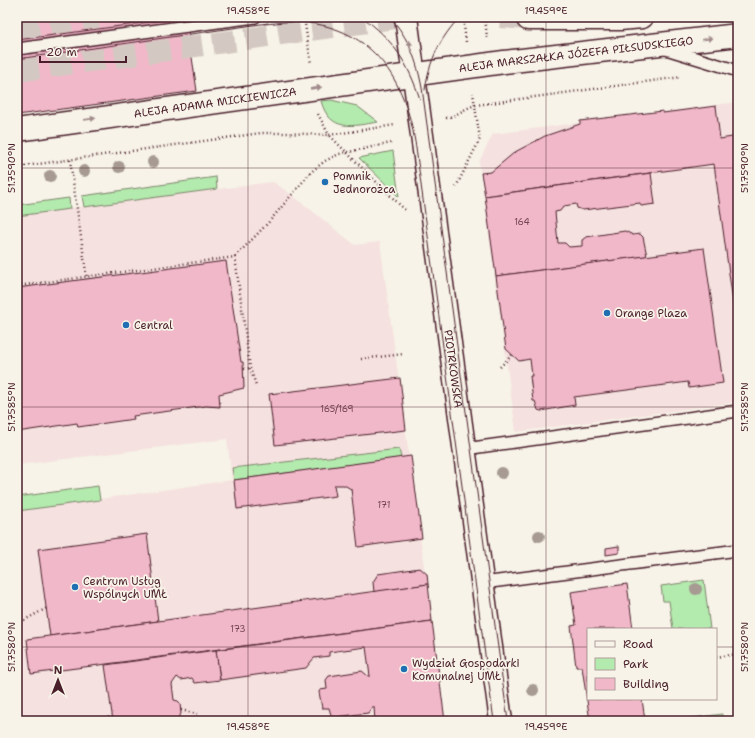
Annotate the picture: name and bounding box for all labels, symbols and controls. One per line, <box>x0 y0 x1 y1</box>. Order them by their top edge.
text: 19.458°E <box>226 4 270 17</box>
text: 19.459°E <box>524 4 568 17</box>
street label: ALEJA MARSZAŁKA JÓZEFA PIŁSUDSKIEGO <box>458 33 694 76</box>
one-way arrow <box>701 36 714 42</box>
scale bar <box>40 38 126 64</box>
one-way arrow <box>407 40 413 52</box>
text: 20 m <box>46 44 77 60</box>
street label: ALEJA ADAMA MICKIEWICZA <box>133 84 298 122</box>
one-way arrow <box>310 85 322 91</box>
one-way arrow <box>84 116 96 122</box>
text: 51.7590°N <box>5 143 18 193</box>
text: 51.7590°N <box>738 143 751 193</box>
place label: Pomnik Jednorożca <box>333 169 395 197</box>
marker: Pomnik Jednorożca <box>320 177 330 187</box>
house number: 164 <box>514 216 530 228</box>
place label: Orange Plaza <box>615 306 687 321</box>
marker: Orange Plaza <box>602 308 612 318</box>
place label: Central <box>134 318 173 333</box>
marker: Central <box>121 320 131 330</box>
street label: PIOTRKOWSKA <box>440 329 466 409</box>
text: 51.7585°N <box>5 382 18 432</box>
text: 51.7585°N <box>738 382 751 432</box>
house number: 165/169 <box>320 403 354 415</box>
house number: 171 <box>378 499 390 511</box>
place label: Centrum Usług Wspólnych UMŁ <box>83 574 167 602</box>
marker: Centrum Usług Wspólnych UMŁ <box>70 582 80 592</box>
text: 51.7580°N <box>5 622 18 672</box>
text: 51.7580°N <box>738 622 751 672</box>
house number: 173 <box>230 623 246 635</box>
legend <box>587 628 717 700</box>
text: Road <box>623 636 654 652</box>
place label: Wydział Gospodarki Komunalnej UMŁ <box>412 656 520 684</box>
text: Park <box>623 656 649 672</box>
north arrow <box>38 660 78 700</box>
text: N <box>54 663 63 678</box>
marker: Wydział Gospodarki Komunalnej UMŁ <box>399 664 409 674</box>
text: Building <box>623 676 669 692</box>
text: 19.458°E <box>226 720 270 733</box>
text: 19.459°E <box>524 720 568 733</box>

